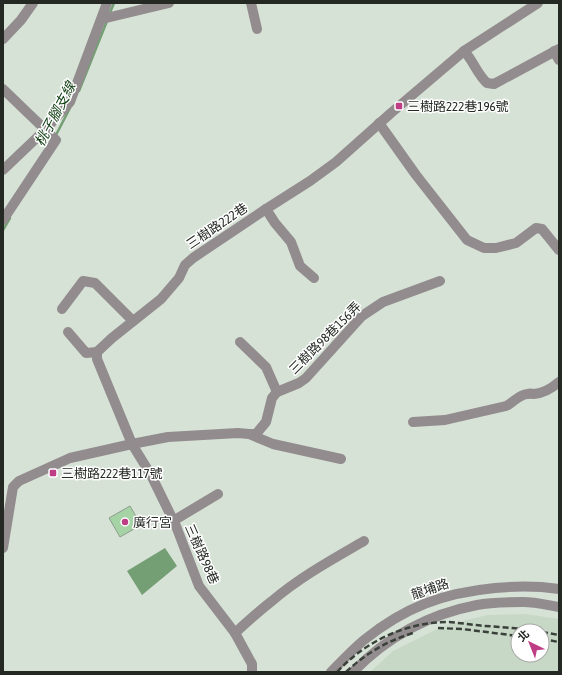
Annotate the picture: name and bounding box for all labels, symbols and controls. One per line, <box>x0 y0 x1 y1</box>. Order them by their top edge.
water label: 桃子腳支線 <box>32 78 79 149</box>
place label: 三樹路222巷196號 <box>407 99 509 114</box>
marker: 三樹路222巷196號 <box>394 101 404 111</box>
street label: 三樹路222巷 <box>184 200 250 252</box>
street label: 三樹路98巷156弄 <box>286 299 364 377</box>
place label: 三樹路222巷117號 <box>61 466 163 481</box>
marker: 三樹路222巷117號 <box>48 468 58 478</box>
place label: 廣行宮 <box>133 515 172 530</box>
marker: 廣行宮 <box>120 517 130 527</box>
street label: 三樹路98巷 <box>182 522 222 586</box>
street label: 龍埔路 <box>409 576 451 602</box>
north arrow <box>510 623 550 663</box>
text: 北 <box>515 628 531 644</box>

